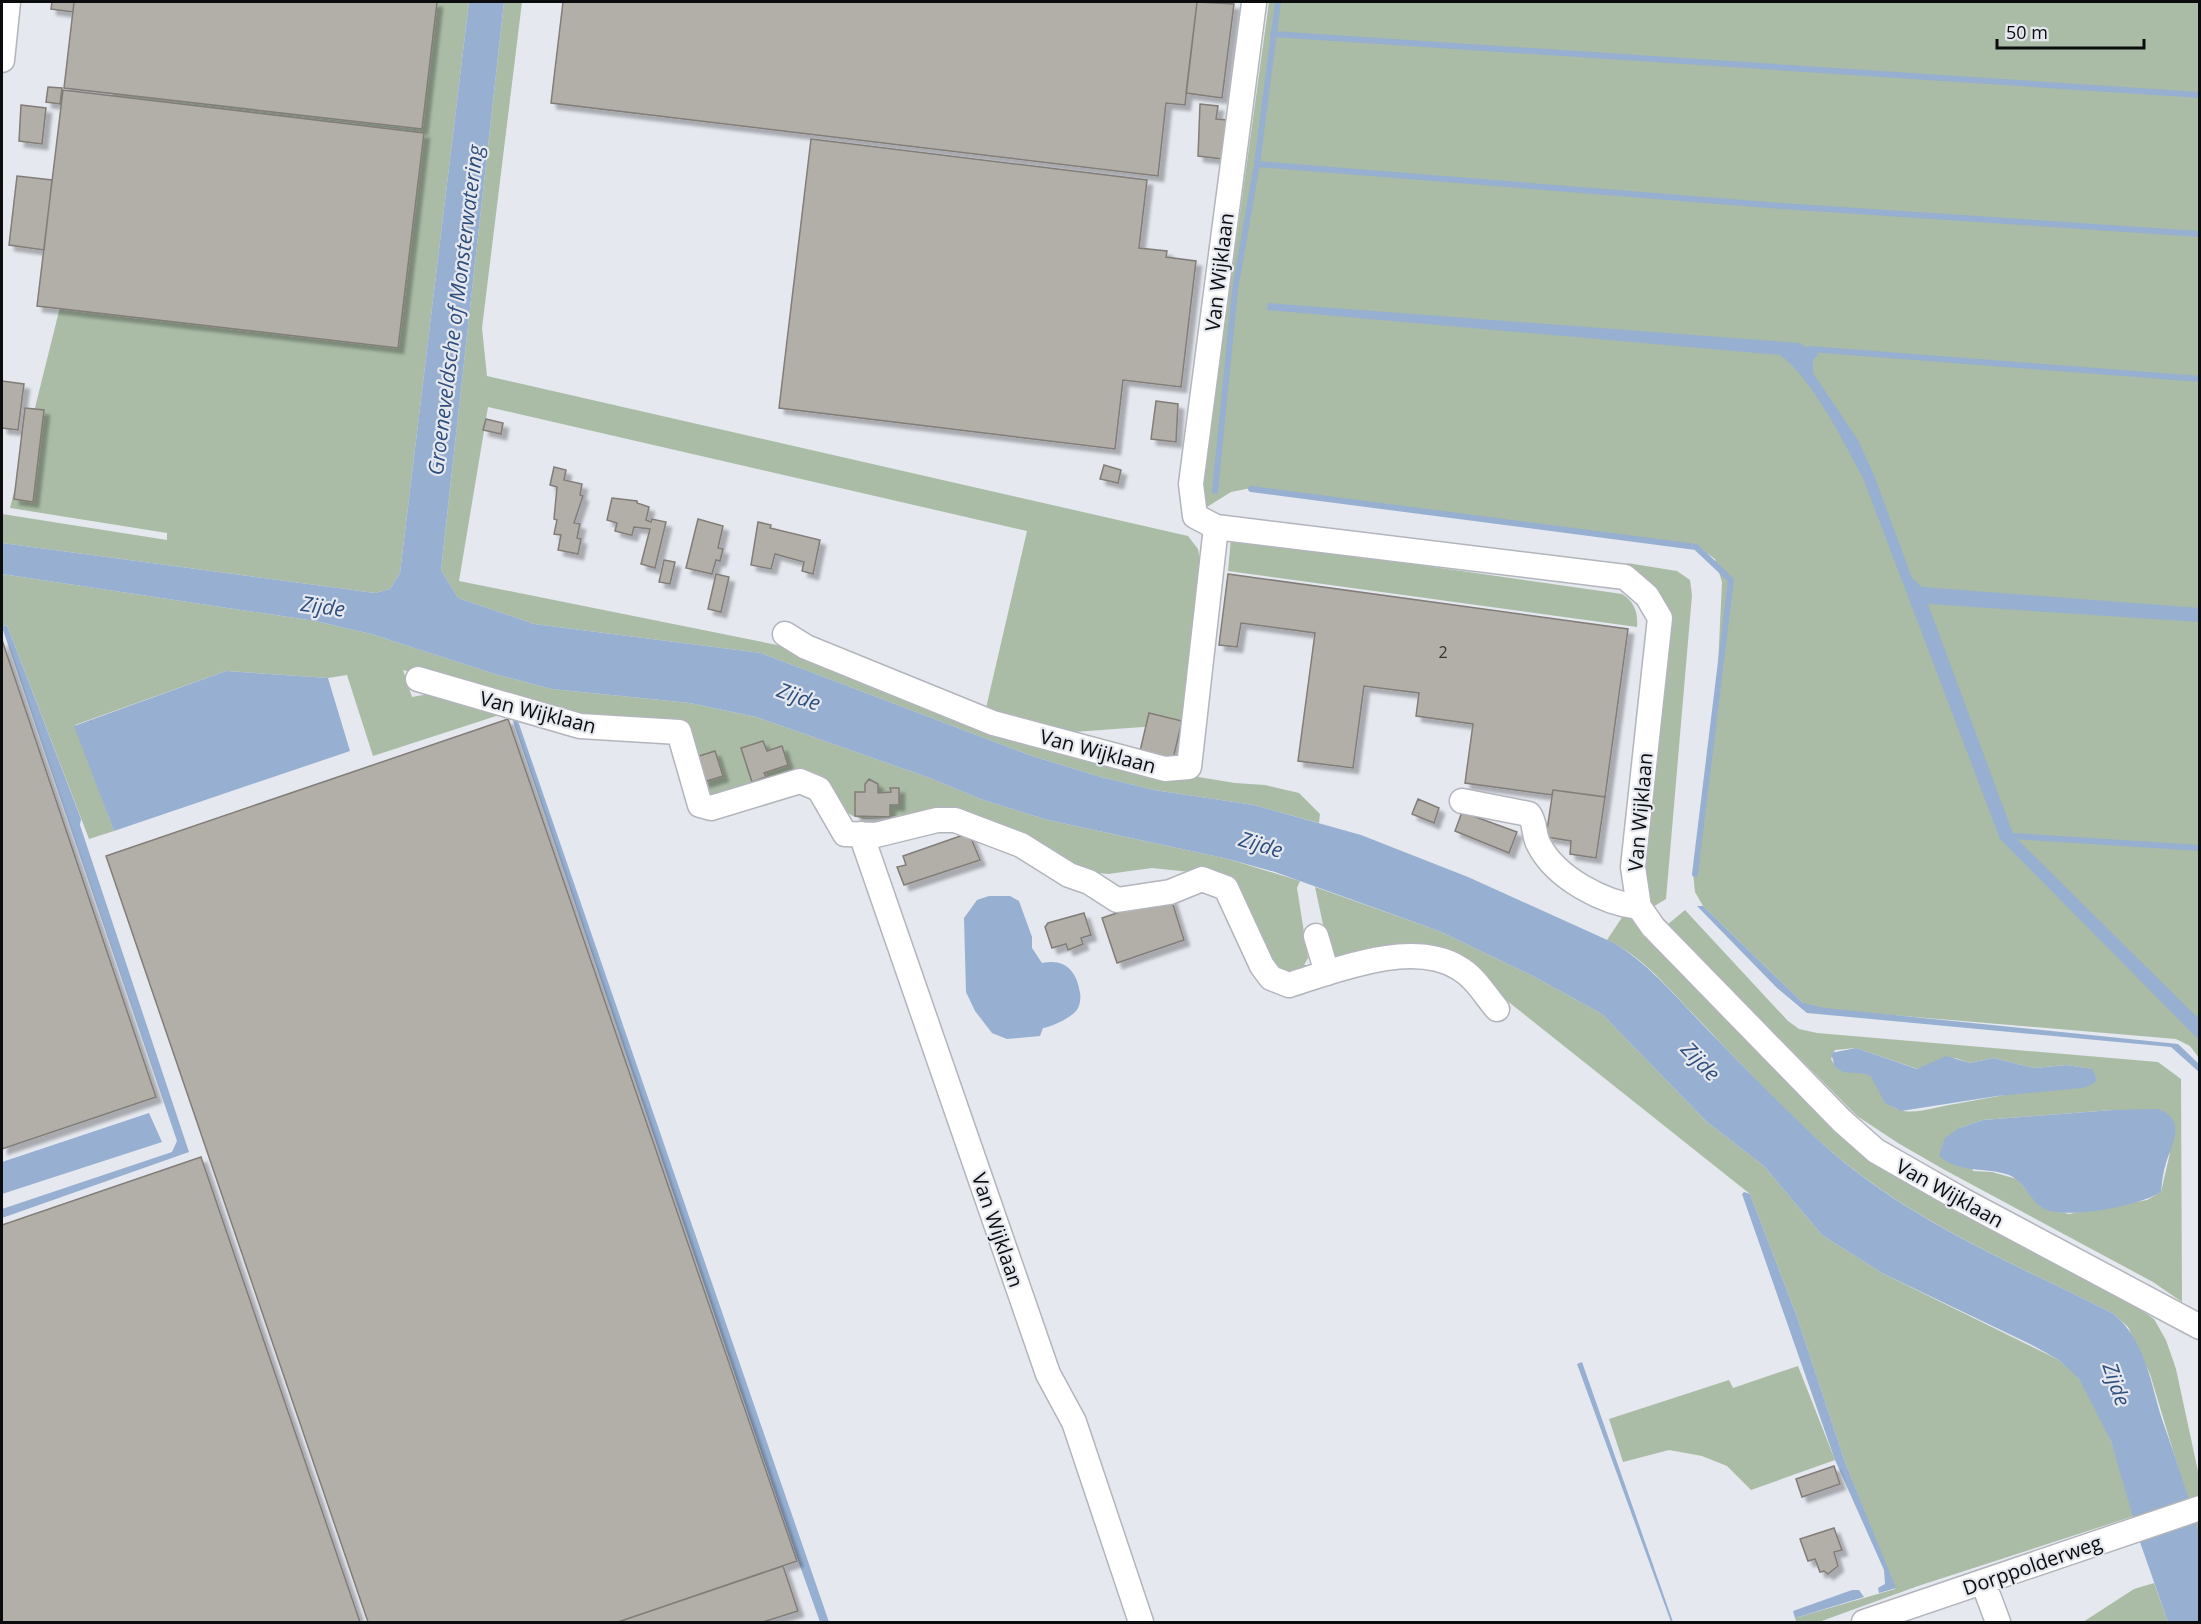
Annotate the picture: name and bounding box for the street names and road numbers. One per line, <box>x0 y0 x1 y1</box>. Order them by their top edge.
street label: Van Wijklaan <box>1198 211 1240 333</box>
street label: Van Wijklaan <box>477 684 599 740</box>
street label: Van Wijklaan <box>1037 723 1159 779</box>
street label: Van Wijklaan <box>1621 751 1659 873</box>
street label: Van Wijklaan <box>1891 1152 2009 1234</box>
street label: Van Wijklaan <box>966 1169 1030 1291</box>
street label: Dorppolderweg <box>1959 1529 2105 1601</box>

